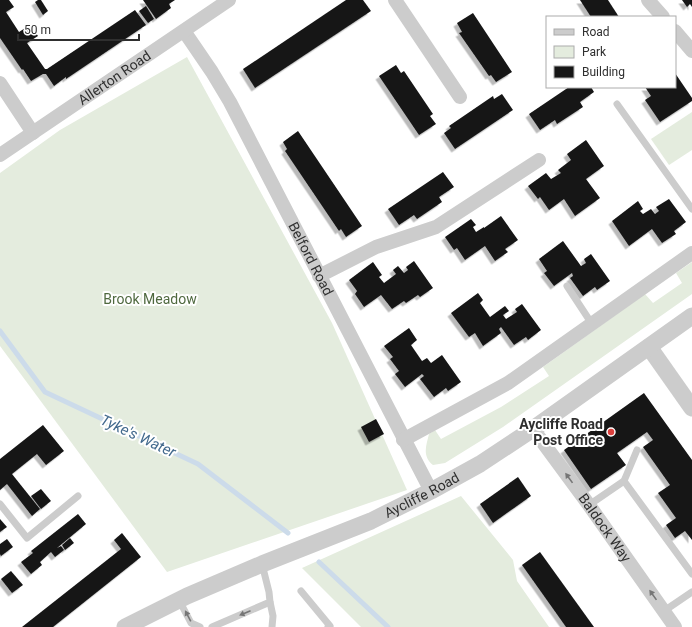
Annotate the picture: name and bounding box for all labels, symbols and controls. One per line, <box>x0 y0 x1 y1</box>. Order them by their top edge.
scale bar <box>18 16 139 42</box>
legend <box>546 16 676 88</box>
text: 50 m <box>24 23 51 37</box>
text: Road <box>582 25 610 39</box>
text: Park <box>582 45 607 59</box>
street label: Allerton Road <box>75 47 154 108</box>
text: Building <box>582 65 625 79</box>
street label: Belford Road <box>285 219 337 298</box>
park label: Brook Meadow <box>103 291 197 307</box>
water label: Tyke's Water <box>97 411 179 462</box>
place label: Aycliffe Road Post Office <box>519 416 603 448</box>
marker: Aycliffe Road Post Office <box>606 427 616 437</box>
street label: Aycliffe Road <box>382 469 462 521</box>
one-way arrow <box>565 472 573 483</box>
street label: Baldock Way <box>575 490 635 565</box>
one-way arrow <box>649 590 657 600</box>
one-way arrow <box>184 610 191 621</box>
one-way arrow <box>239 611 251 617</box>

